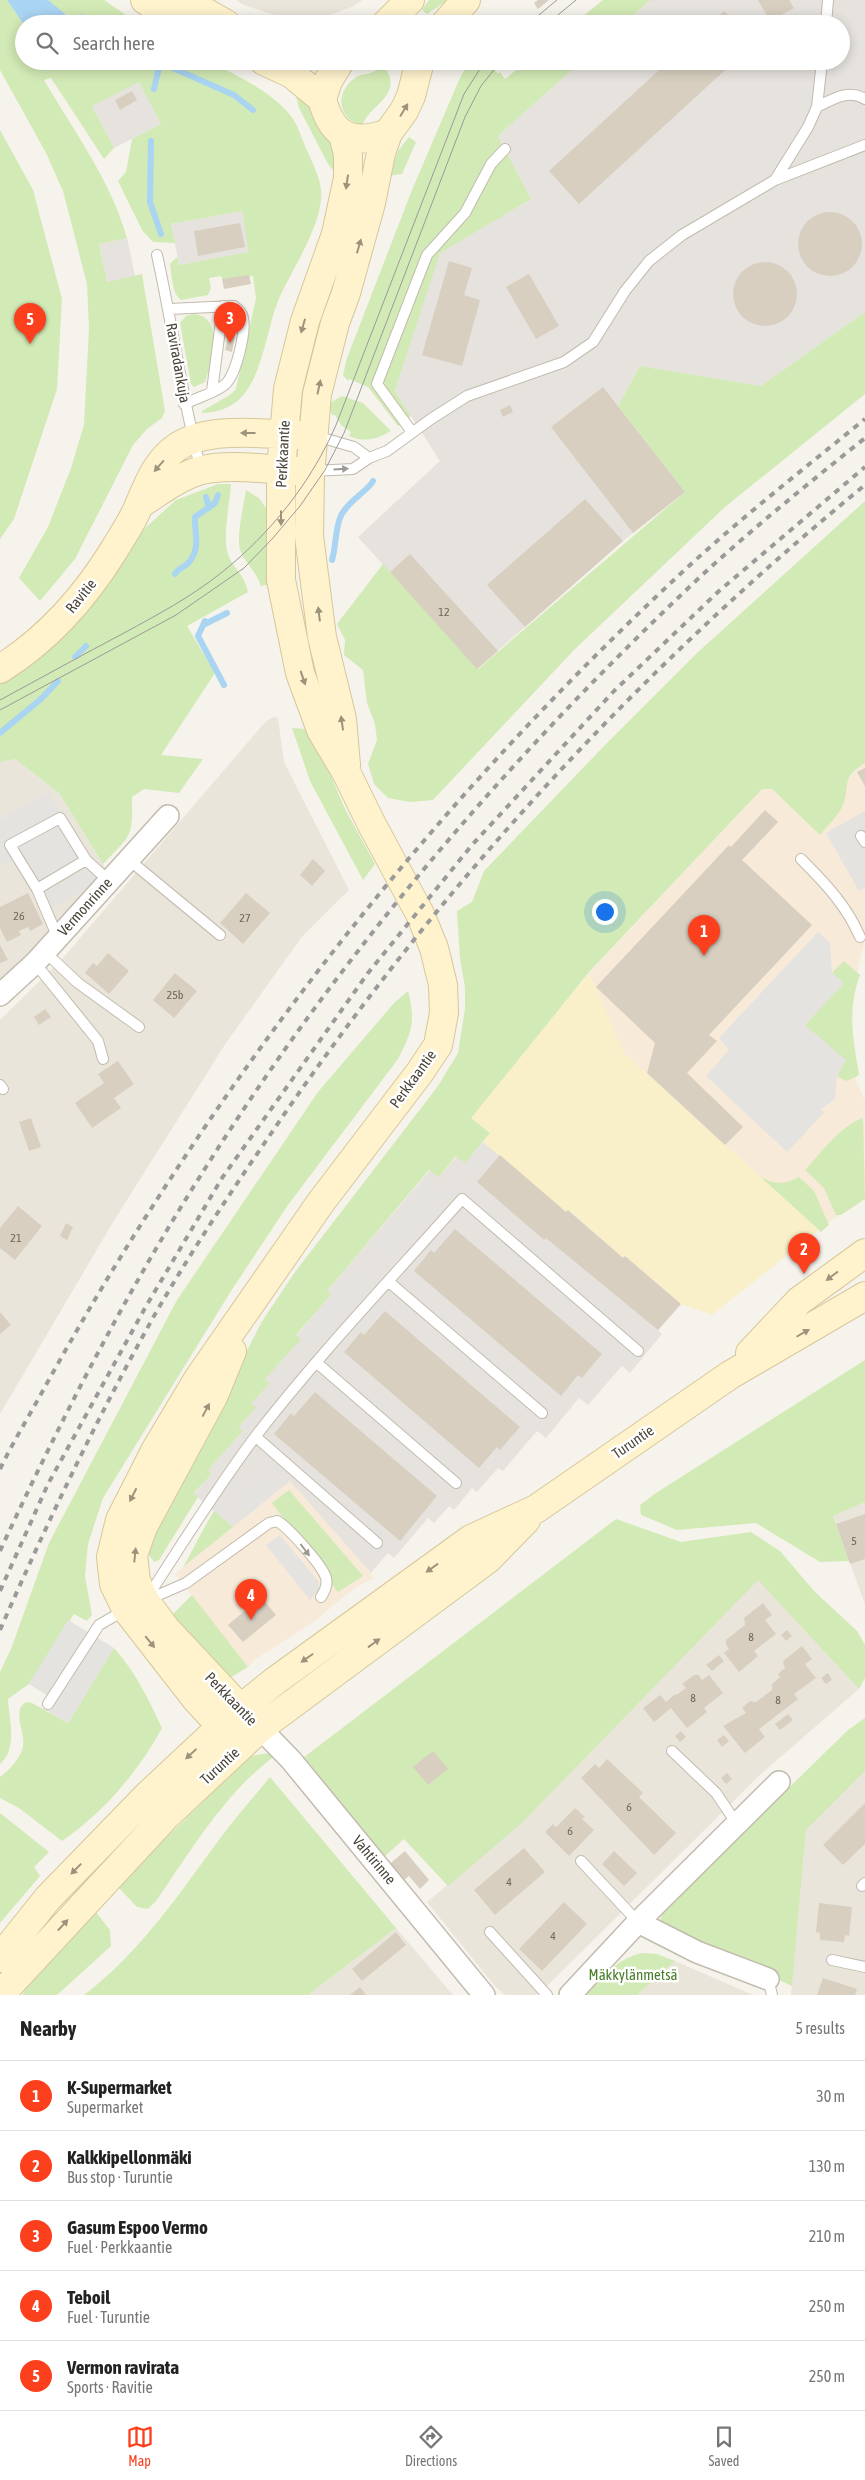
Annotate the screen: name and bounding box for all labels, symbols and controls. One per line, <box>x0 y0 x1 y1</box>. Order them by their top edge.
search box <box>15 15 850 70</box>
icon: search <box>33 29 61 57</box>
text: Search here <box>73 32 155 54</box>
one-way arrow <box>399 103 408 116</box>
one-way arrow <box>343 174 351 190</box>
one-way arrow <box>355 239 363 254</box>
pin: 3 <box>214 302 246 343</box>
pin: 5 <box>14 303 46 344</box>
one-way arrow <box>299 319 307 334</box>
street label: Raviradankuja <box>163 322 194 404</box>
one-way arrow <box>315 379 323 395</box>
street label: Perkkaantie <box>272 420 293 488</box>
one-way arrow <box>239 429 255 437</box>
one-way arrow <box>153 459 165 471</box>
one-way arrow <box>333 465 349 473</box>
one-way arrow <box>277 510 285 526</box>
street label: Ravitie <box>62 575 100 616</box>
house number: 12 <box>438 605 450 619</box>
one-way arrow <box>315 606 323 622</box>
one-way arrow <box>299 671 307 686</box>
one-way arrow <box>338 715 346 731</box>
street label: Vermonrinne <box>54 874 115 939</box>
your location <box>592 899 618 925</box>
house number: 26 <box>13 909 25 923</box>
house number: 27 <box>239 911 251 925</box>
pin: 1 <box>688 915 720 956</box>
house number: 25b <box>167 988 184 1002</box>
street label: Perkkaantie <box>386 1046 439 1111</box>
house number: 21 <box>10 1231 22 1245</box>
pin: 2 <box>788 1233 820 1274</box>
one-way arrow <box>826 1271 839 1282</box>
one-way arrow <box>796 1329 809 1338</box>
one-way arrow <box>202 1402 210 1417</box>
street label: Turuntie <box>609 1421 657 1462</box>
one-way arrow <box>129 1488 137 1502</box>
house number: 5 <box>851 1534 857 1548</box>
one-way arrow <box>300 1543 310 1556</box>
one-way arrow <box>131 1546 139 1562</box>
one-way arrow <box>425 1563 439 1573</box>
pin: 4 <box>235 1579 267 1620</box>
house number: 8 <box>748 1630 754 1644</box>
one-way arrow <box>145 1636 156 1649</box>
one-way arrow <box>367 1638 381 1648</box>
one-way arrow <box>300 1653 314 1663</box>
street label: Perkkaantie <box>202 1668 261 1729</box>
house number: 8 <box>690 1691 696 1705</box>
house number: 8 <box>775 1693 781 1707</box>
street label: Turuntie <box>197 1743 243 1788</box>
one-way arrow <box>186 1748 198 1760</box>
house number: 6 <box>626 1800 632 1814</box>
house number: 6 <box>567 1824 573 1838</box>
street label: Vahtirinne <box>349 1832 400 1888</box>
one-way arrow <box>70 1863 82 1875</box>
house number: 4 <box>506 1875 512 1889</box>
one-way arrow <box>57 1919 69 1931</box>
house number: 4 <box>550 1929 556 1943</box>
park label: Mäkkylänmetsä <box>589 1966 677 1983</box>
text: Nearby <box>20 2016 76 2040</box>
text: 5 results <box>795 2019 845 2037</box>
text: K-Supermarket <box>67 2076 172 2098</box>
text: 1 <box>32 2087 40 2105</box>
text: 30 m <box>816 2087 845 2105</box>
text: Supermarket <box>67 2098 143 2116</box>
text: Kalkkipellonmäki <box>67 2146 192 2168</box>
text: 2 <box>32 2157 40 2175</box>
text: 130 m <box>809 2157 845 2175</box>
text: Bus stop · Turuntie <box>67 2168 173 2186</box>
text: Gasum Espoo Vermo <box>67 2216 208 2238</box>
text: 3 <box>32 2227 40 2245</box>
text: 210 m <box>809 2227 845 2245</box>
text: Fuel · Perkkaantie <box>67 2238 172 2256</box>
text: Teboil <box>67 2286 110 2308</box>
text: 4 <box>32 2297 40 2315</box>
text: 250 m <box>809 2297 845 2315</box>
text: Fuel · Turuntie <box>67 2308 150 2326</box>
text: Vermon ravirata <box>67 2356 179 2378</box>
text: 5 <box>32 2367 40 2385</box>
text: 250 m <box>809 2367 845 2385</box>
text: Sports · Ravitie <box>67 2378 153 2396</box>
tab: Map <box>126 2423 154 2469</box>
tab: Directions <box>405 2423 457 2469</box>
tab: Saved <box>708 2423 739 2469</box>

